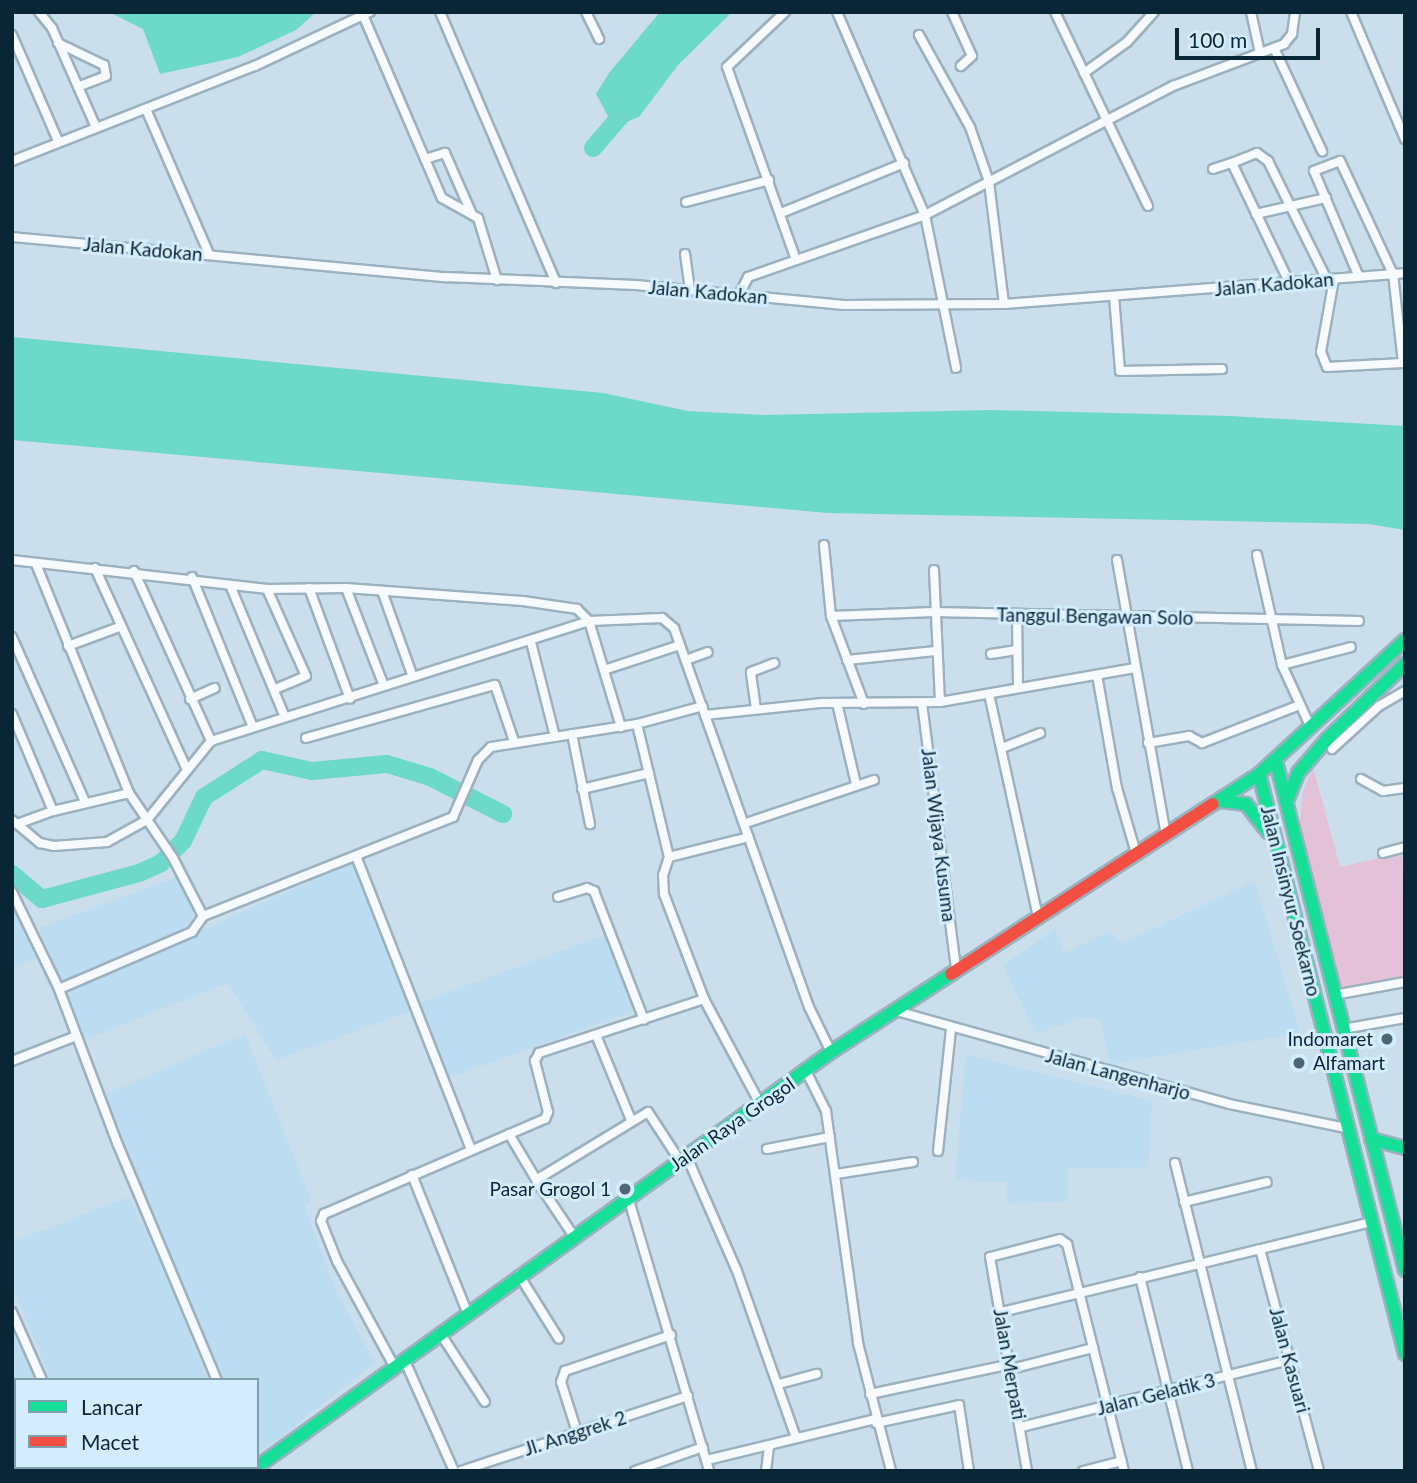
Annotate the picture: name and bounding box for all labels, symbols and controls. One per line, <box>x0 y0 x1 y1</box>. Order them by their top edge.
scale bar <box>1179 14 1324 58</box>
text: 100 m <box>1188 27 1247 52</box>
street label: Jalan Kadokan <box>82 232 204 266</box>
street label: Jalan Kadokan <box>1213 267 1335 301</box>
street label: Jalan Kadokan <box>647 275 769 309</box>
street label: Tanggul Bengawan Solo <box>996 603 1194 629</box>
street label: Jalan Wijaya Kusuma <box>917 747 961 923</box>
street label: Jalan Insinyur Soekarno <box>1256 803 1326 999</box>
place label: Indomaret <box>1287 1028 1373 1050</box>
marker: Indomaret <box>1379 1031 1395 1047</box>
street label: Jalan Langenharjo <box>1043 1044 1193 1104</box>
place label: Alfamart <box>1313 1052 1385 1074</box>
marker: Alfamart <box>1291 1055 1307 1071</box>
street label: Jalan Raya Grogol <box>665 1072 799 1176</box>
place label: Pasar Grogol 1 <box>489 1178 611 1200</box>
marker: Pasar Grogol 1 <box>617 1181 633 1197</box>
street label: Jalan Kasuari <box>1265 1305 1315 1415</box>
street label: Jalan Merpati <box>989 1307 1031 1421</box>
street label: Jalan Gelatik 3 <box>1094 1368 1218 1420</box>
legend <box>14 1378 259 1469</box>
text: Lancar <box>81 1394 142 1419</box>
street label: Jl. Anggrek 2 <box>521 1406 629 1460</box>
text: Macet <box>81 1429 139 1454</box>

